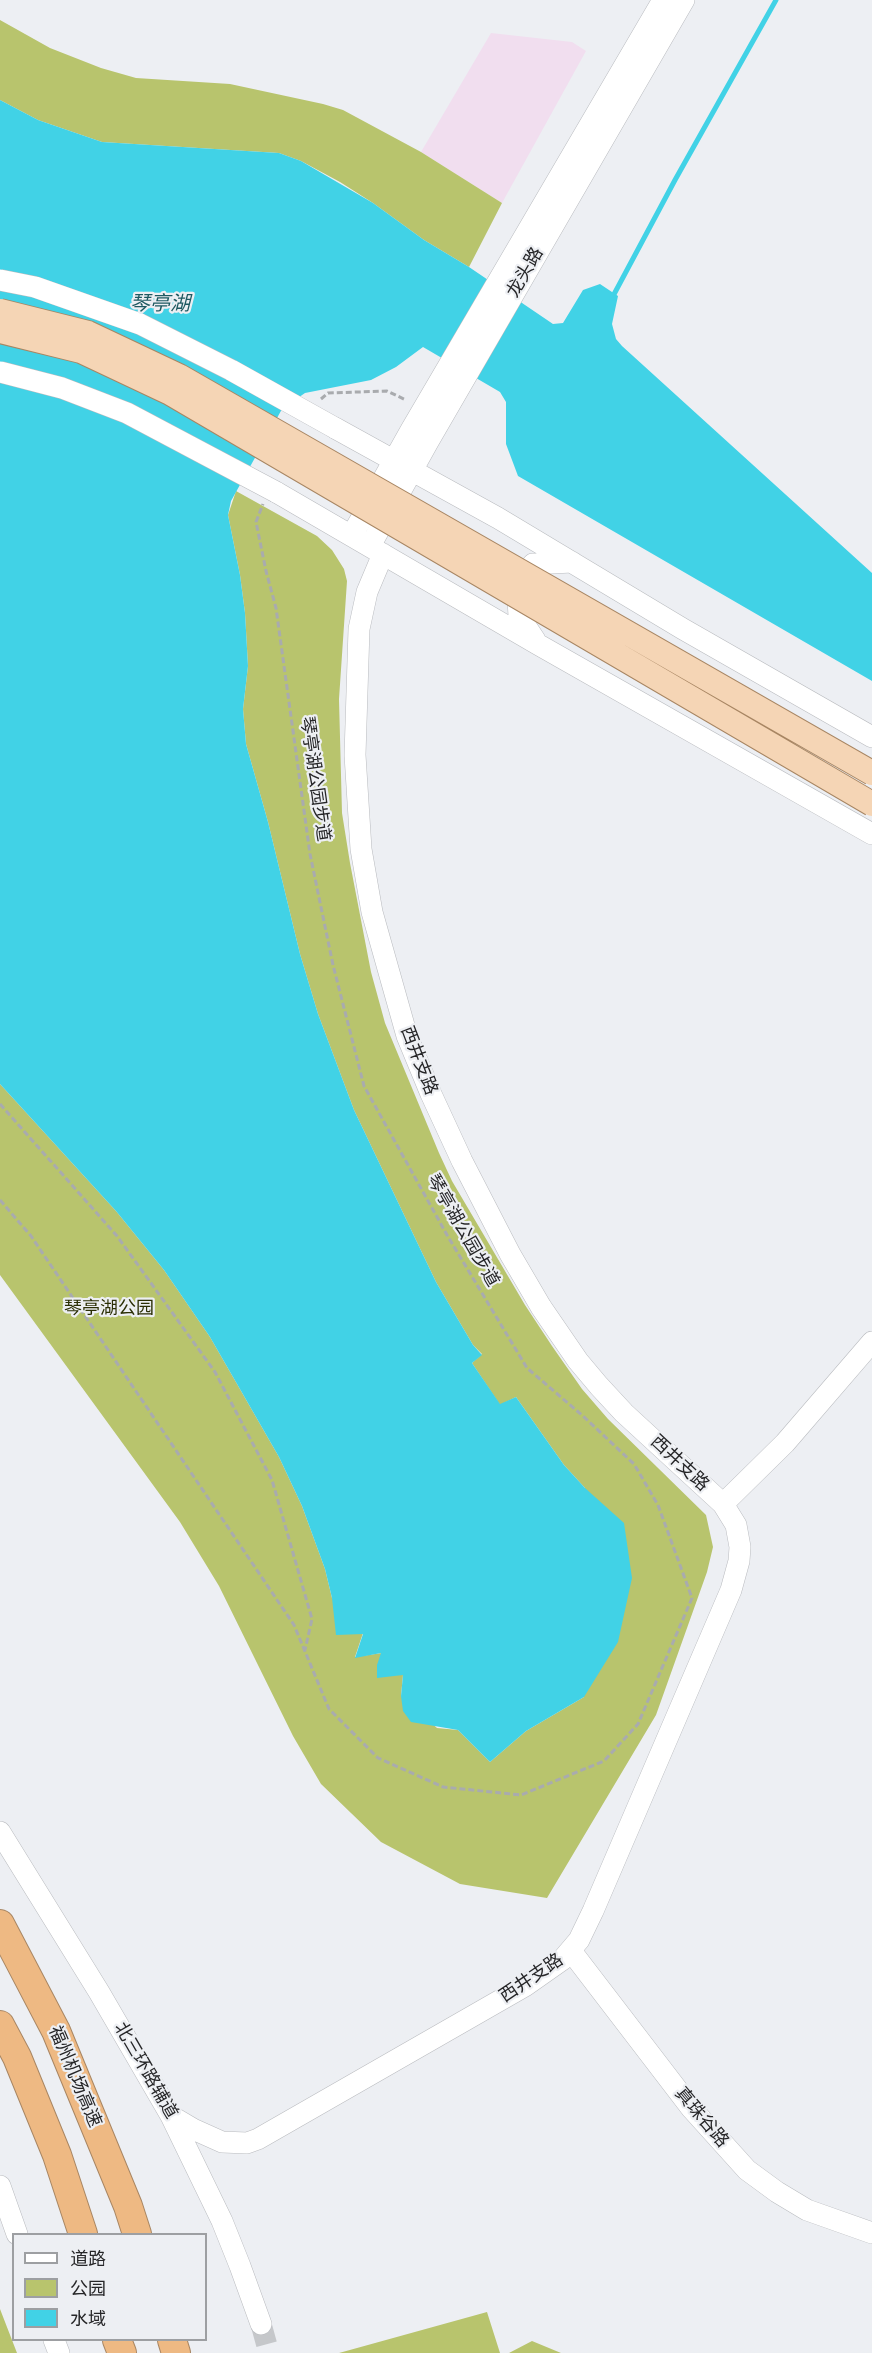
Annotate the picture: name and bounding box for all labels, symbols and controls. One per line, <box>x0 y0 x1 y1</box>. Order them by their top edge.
street label: 龙头路 <box>503 244 549 302</box>
water label: 琴亭湖 <box>130 293 190 317</box>
street label: 琴亭湖公园步道 <box>295 715 333 843</box>
street label: 西井支路 <box>395 1024 441 1098</box>
street label: 琴亭湖公园步道 <box>421 1171 503 1291</box>
park label: 琴亭湖公园 <box>64 1299 154 1321</box>
street label: 西井支路 <box>645 1432 713 1496</box>
street label: 西井支路 <box>496 1950 568 2008</box>
street label: 北三环路辅道 <box>109 2019 181 2123</box>
street label: 福州机场高速 <box>43 2023 105 2131</box>
street label: 真珠谷路 <box>670 2083 732 2153</box>
legend <box>12 2233 207 2341</box>
text: 道路 <box>70 2246 106 2272</box>
text: 公园 <box>70 2276 106 2302</box>
text: 水域 <box>70 2306 106 2332</box>

